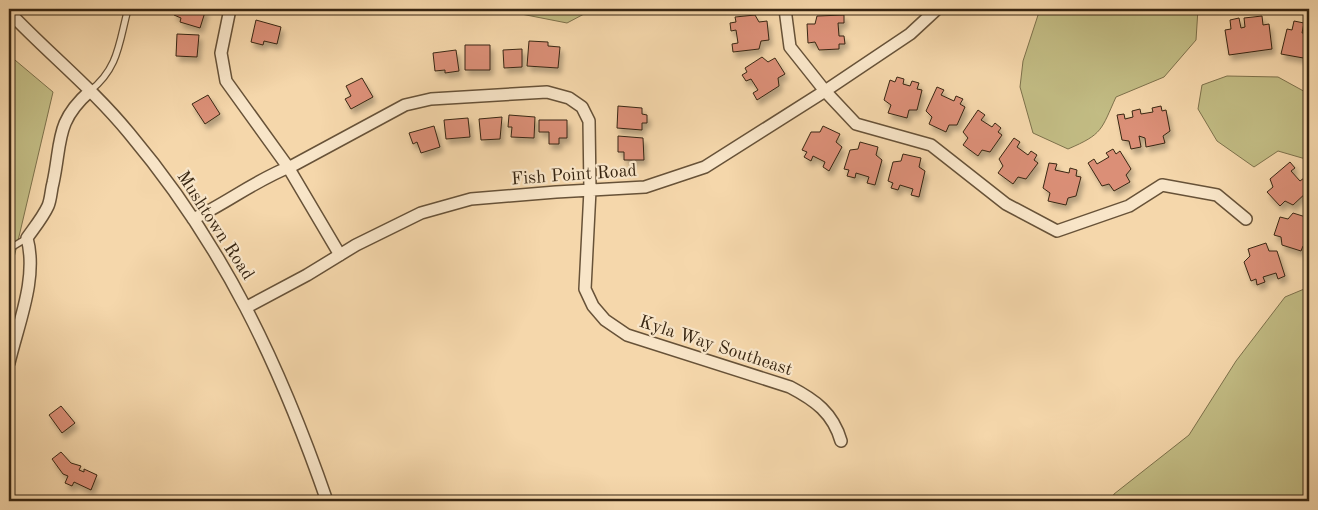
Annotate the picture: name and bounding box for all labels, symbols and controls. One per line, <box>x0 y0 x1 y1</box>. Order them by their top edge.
street label: Fish Point Road <box>511 162 638 188</box>
street label: Mushtown Road <box>173 168 257 283</box>
street label: Kyla Way Southeast <box>637 313 795 379</box>

